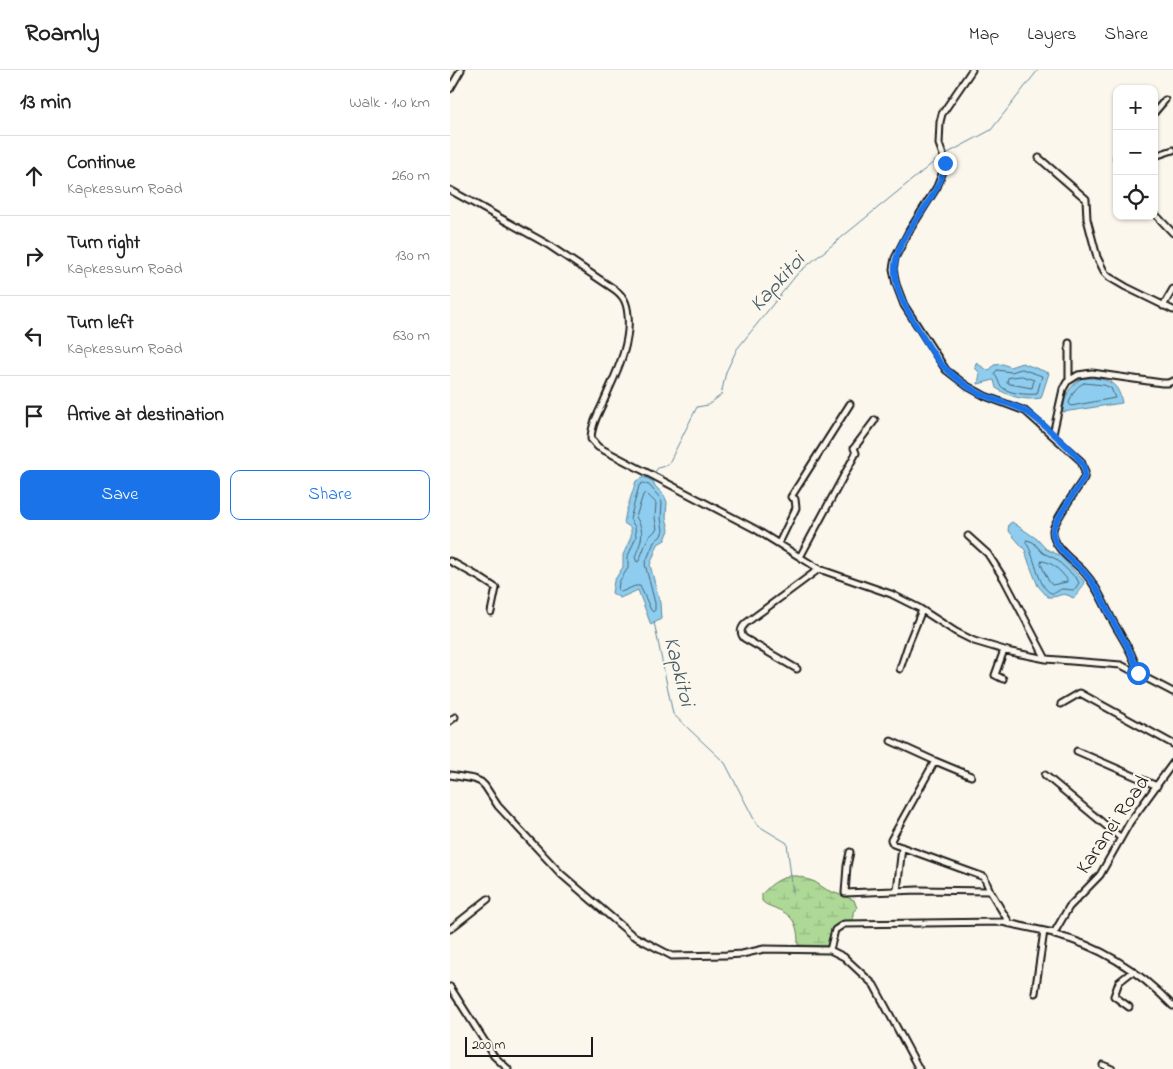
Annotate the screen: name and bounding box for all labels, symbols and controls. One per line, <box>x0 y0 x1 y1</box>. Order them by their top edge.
text: Roamly <box>25 17 100 52</box>
text: Map <box>969 22 999 48</box>
text: Layers <box>1027 22 1077 48</box>
text: Share <box>1105 22 1148 48</box>
map controls <box>1113 85 1158 220</box>
button: + <box>1113 85 1158 130</box>
text: 13 min <box>20 88 71 118</box>
text: Walk · 1.0 km <box>349 91 430 115</box>
button: − <box>1113 130 1158 175</box>
text: Continue <box>67 150 135 177</box>
route end <box>934 152 957 175</box>
icon: ahead <box>20 162 48 190</box>
text: 260 m <box>392 164 430 188</box>
button: locate <box>1113 175 1158 220</box>
text: Kapkessum Road <box>67 177 182 201</box>
text: Turn right <box>67 230 140 257</box>
icon: right <box>20 242 48 270</box>
text: 130 m <box>395 244 430 268</box>
water label: Kapkitoi <box>743 245 815 320</box>
text: Kapkessum Road <box>67 257 182 281</box>
text: Turn left <box>67 310 134 337</box>
icon: left <box>20 322 48 350</box>
text: 630 m <box>393 324 430 348</box>
text: Kapkessum Road <box>67 337 182 361</box>
icon: arrive <box>20 402 48 430</box>
text: Arrive at destination <box>67 402 224 429</box>
button: Save <box>20 470 220 520</box>
button: Share <box>230 470 430 520</box>
water label: Kapkitoi <box>654 634 703 712</box>
route start <box>1127 662 1150 685</box>
street label: Karanei Road <box>1069 769 1158 881</box>
scale bar <box>465 1034 592 1057</box>
text: 200 m <box>472 1035 505 1056</box>

